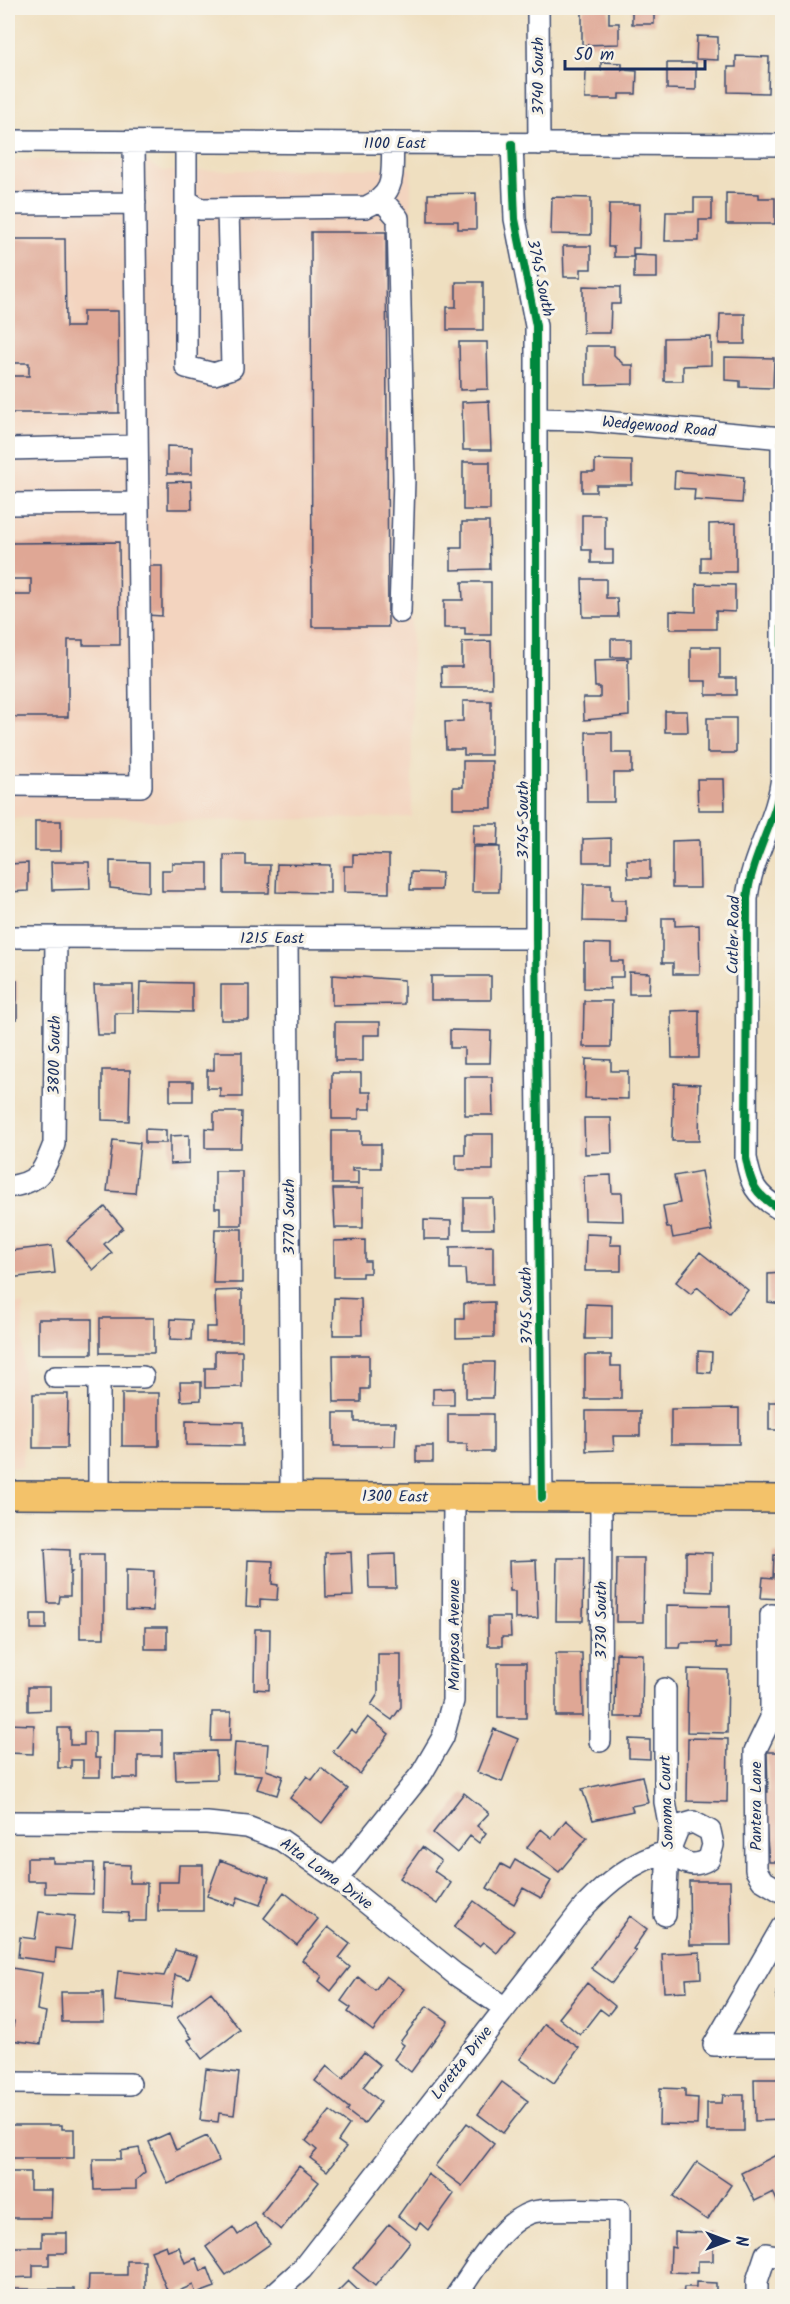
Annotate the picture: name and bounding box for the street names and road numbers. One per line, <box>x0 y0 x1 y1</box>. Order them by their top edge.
street label: 3740 South <box>526 37 551 115</box>
street label: 1100 East <box>364 131 427 156</box>
street label: 3745 South <box>520 237 560 319</box>
street label: Wedgewood Road <box>601 410 718 445</box>
street label: 3745 South <box>511 781 536 859</box>
street label: Cutler Road <box>721 895 747 974</box>
street label: 1215 East <box>240 926 305 951</box>
street label: 3800 South <box>42 1015 68 1095</box>
street label: 3770 South <box>277 1179 302 1255</box>
street label: 3745 South <box>514 1267 540 1345</box>
street label: 1300 East <box>362 1484 429 1510</box>
street label: Mariposa Avenue <box>442 1579 467 1691</box>
street label: 3730 South <box>589 1581 614 1659</box>
street label: Sonoma Court <box>653 1754 681 1850</box>
street label: Pantera Lane <box>744 1761 769 1851</box>
street label: Alta Loma Drive <box>274 1832 378 1916</box>
street label: Loretta Drive <box>425 2021 499 2105</box>

